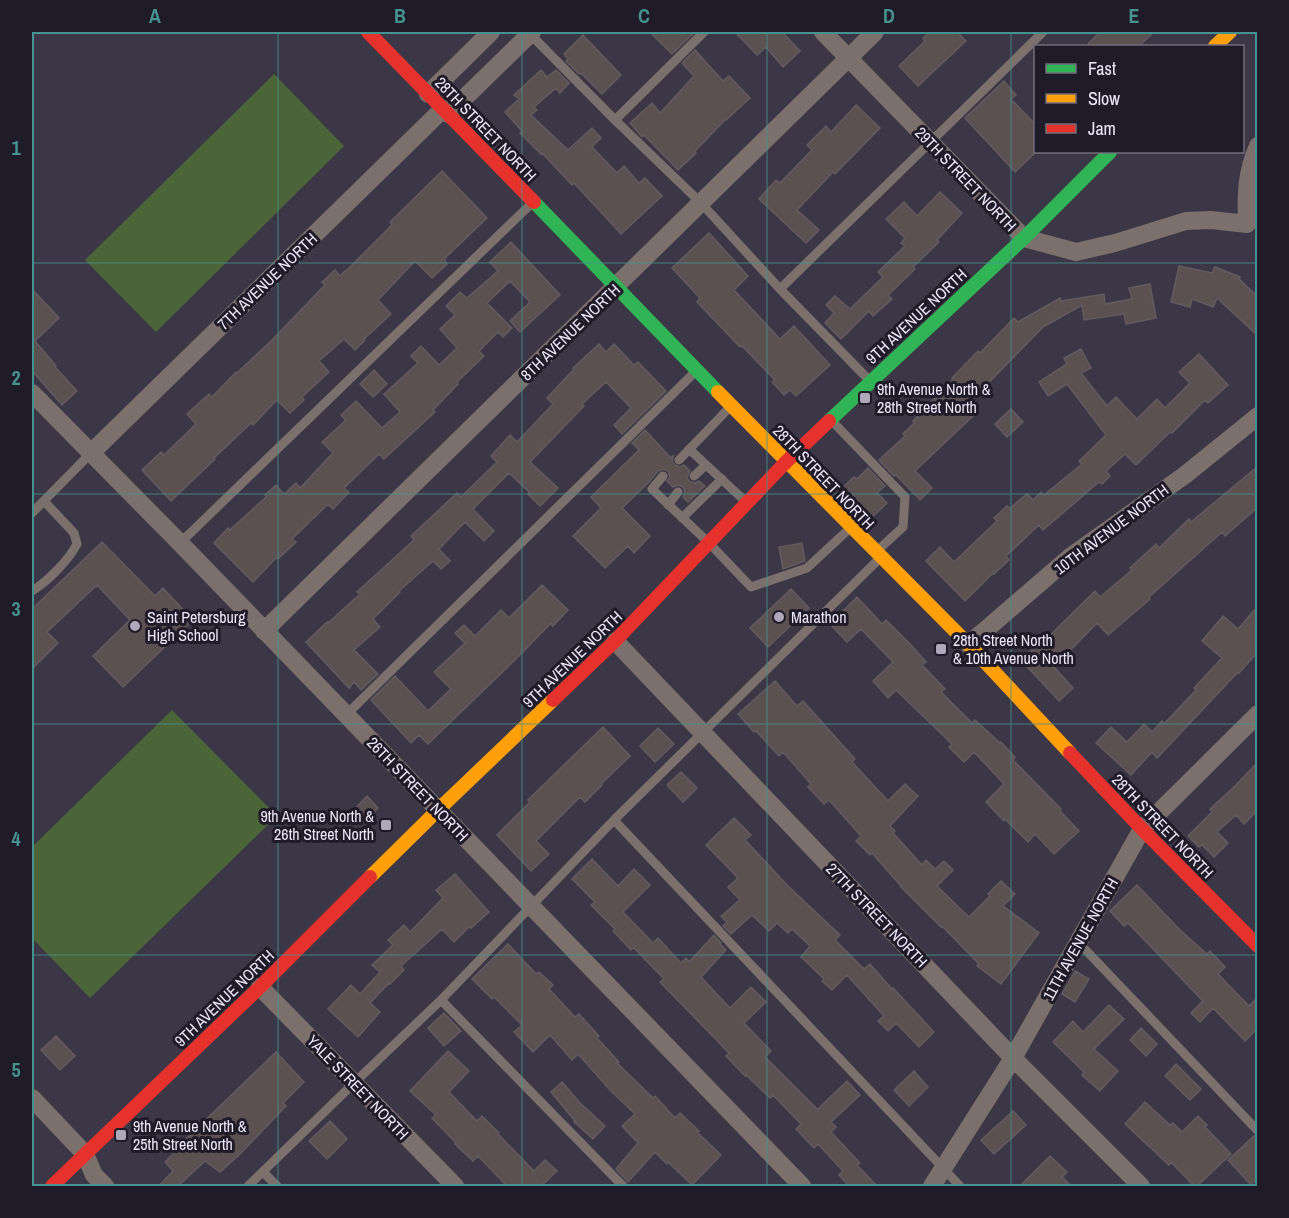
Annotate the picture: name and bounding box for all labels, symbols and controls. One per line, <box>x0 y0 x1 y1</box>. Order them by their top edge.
text: A <box>149 2 161 29</box>
text: B <box>394 2 406 29</box>
text: C <box>638 2 650 29</box>
text: D <box>883 2 895 29</box>
text: E <box>1129 2 1140 29</box>
legend <box>1034 45 1244 153</box>
text: Fast <box>1088 56 1116 81</box>
street label: 28TH STREET NORTH <box>430 72 542 186</box>
text: Slow <box>1088 86 1120 111</box>
text: Jam <box>1088 116 1116 141</box>
street label: 29TH STREET NORTH <box>910 122 1022 236</box>
text: 1 <box>11 134 21 161</box>
street label: 7TH AVENUE NORTH <box>212 228 322 334</box>
street label: 9TH AVENUE NORTH <box>861 263 971 369</box>
street label: 8TH AVENUE NORTH <box>515 279 625 385</box>
text: 2 <box>11 364 21 391</box>
place label: 9th Avenue North & 28th Street North <box>877 378 991 418</box>
marker: 9th Avenue North & 28th Street North <box>858 391 872 405</box>
street label: 28TH STREET NORTH <box>768 420 880 534</box>
street label: 10TH AVENUE NORTH <box>1049 479 1173 579</box>
text: 3 <box>11 595 21 622</box>
place label: Saint Petersburg High School <box>147 606 246 646</box>
street label: 9TH AVENUE NORTH <box>517 606 627 712</box>
place label: Marathon <box>791 606 846 628</box>
marker: Marathon <box>772 610 786 624</box>
marker: Saint Petersburg High School <box>128 619 142 633</box>
place label: 28th Street North & 10th Avenue North <box>953 629 1074 669</box>
marker: 28th Street North & 10th Avenue North <box>934 642 948 656</box>
street label: 26TH STREET NORTH <box>362 732 474 846</box>
street label: 28TH STREET NORTH <box>1107 769 1219 883</box>
place label: 9th Avenue North & 26th Street North <box>260 805 374 845</box>
marker: 9th Avenue North & 26th Street North <box>379 818 393 832</box>
text: 4 <box>11 825 21 852</box>
street label: 27TH STREET NORTH <box>821 858 933 972</box>
street label: 11TH AVENUE NORTH <box>1037 874 1123 1004</box>
street label: 9TH AVENUE NORTH <box>169 945 279 1051</box>
street label: YALE STREET NORTH <box>302 1030 414 1144</box>
text: 5 <box>11 1056 21 1083</box>
place label: 9th Avenue North & 25th Street North <box>133 1115 247 1155</box>
marker: 9th Avenue North & 25th Street North <box>114 1128 128 1142</box>

